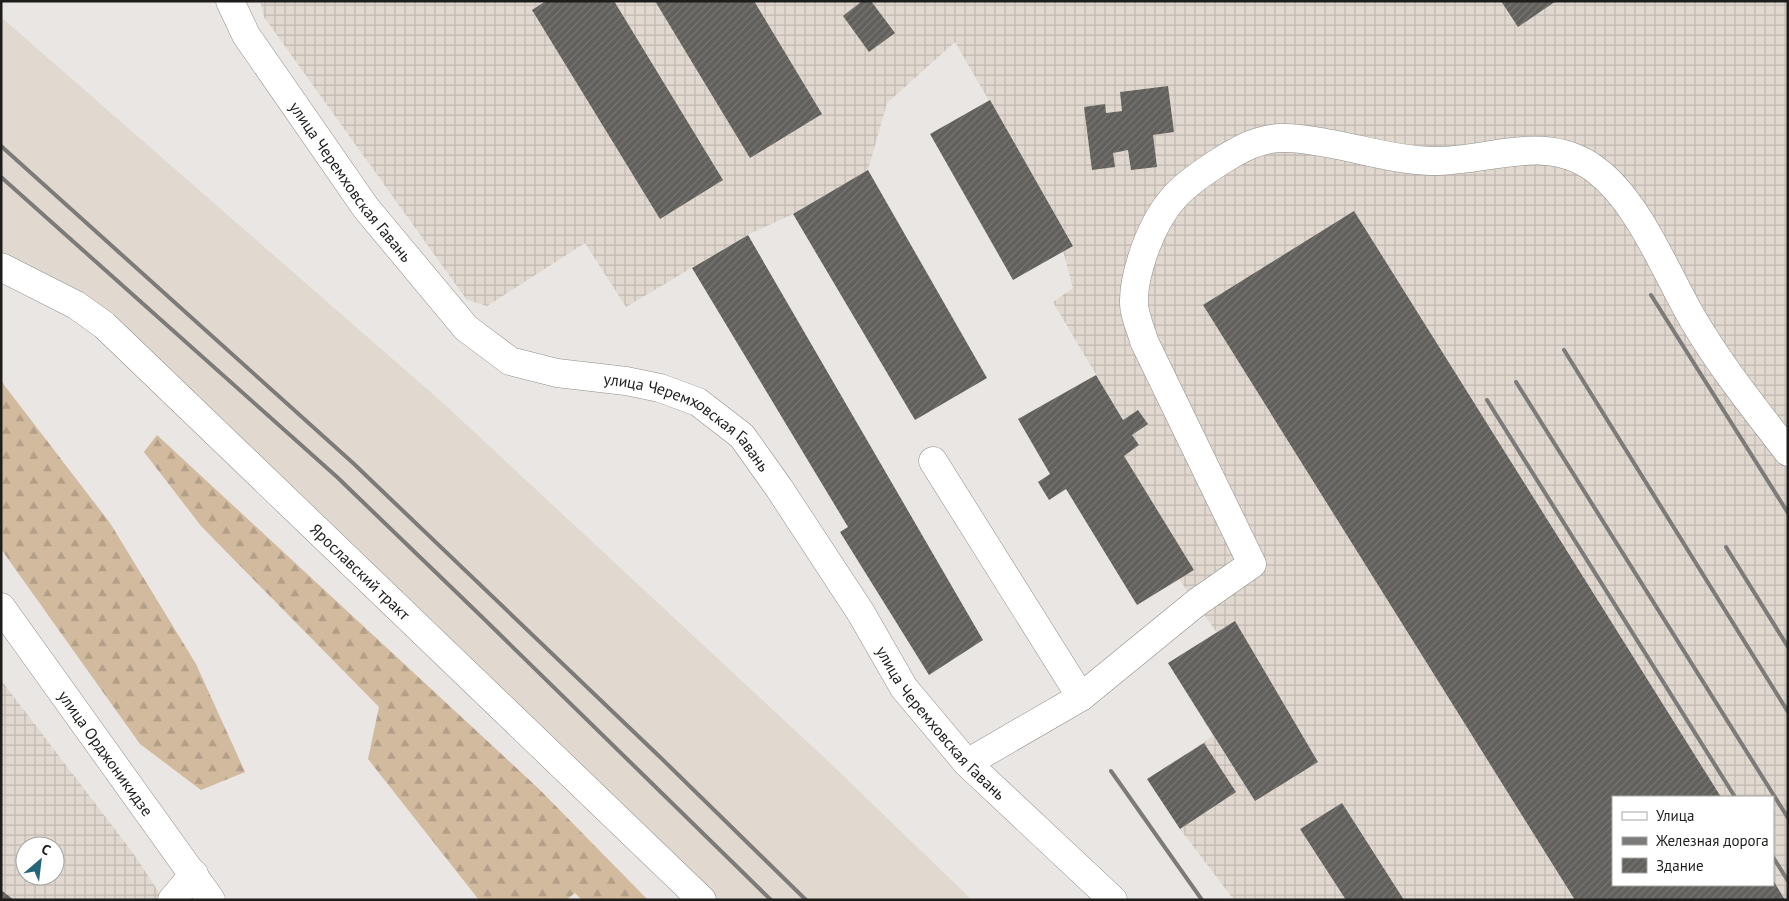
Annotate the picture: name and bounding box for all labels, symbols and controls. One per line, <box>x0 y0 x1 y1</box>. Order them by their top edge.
street label: улица Черемховская Гавань <box>285 98 417 266</box>
street label: улица Черемховская Гавань <box>602 368 774 475</box>
street label: Ярославский тракт <box>306 519 415 624</box>
street label: улица Черемховская Гавань <box>872 642 1010 804</box>
street label: улица Орджоникидзе <box>54 687 158 820</box>
legend <box>1612 796 1774 886</box>
text: Улица <box>1656 806 1694 825</box>
text: Железная дорога <box>1655 831 1769 850</box>
north arrow <box>15 836 65 886</box>
text: С <box>38 840 54 859</box>
text: Здание <box>1656 856 1704 875</box>

